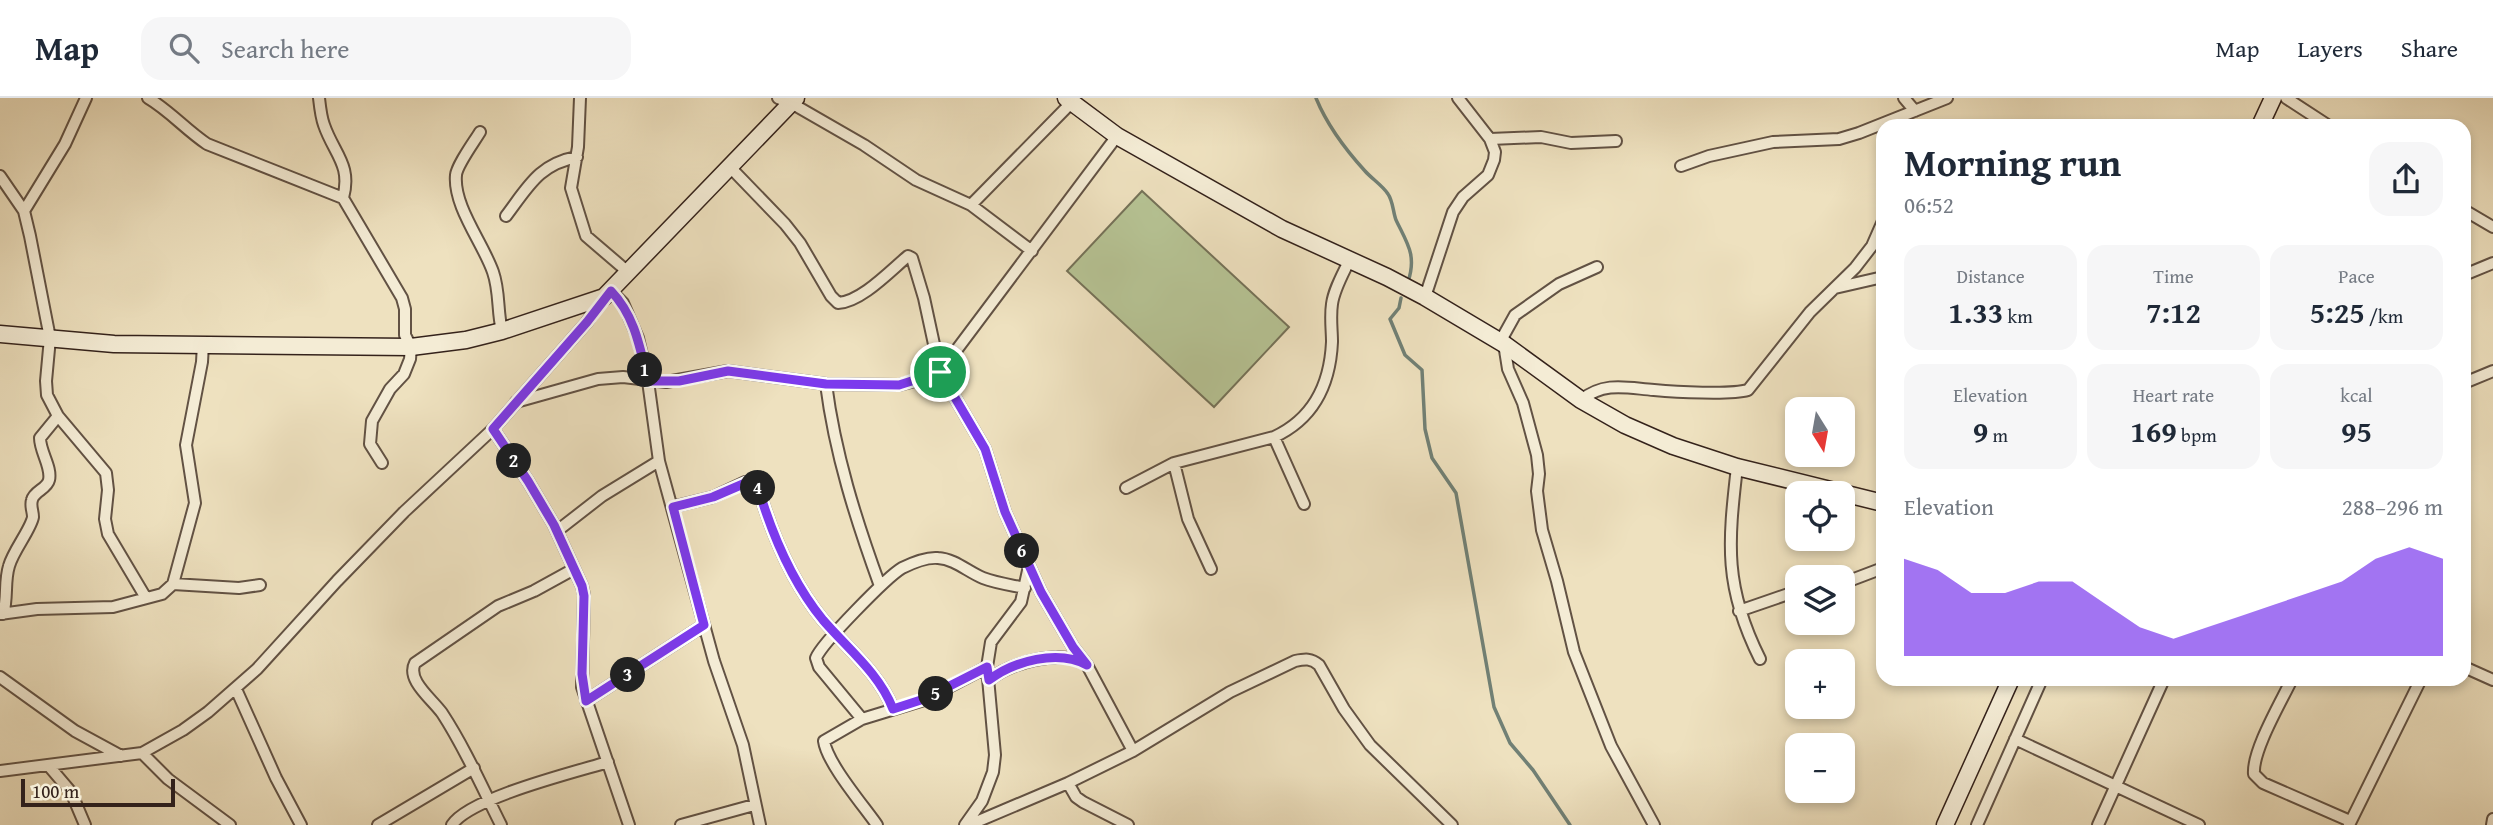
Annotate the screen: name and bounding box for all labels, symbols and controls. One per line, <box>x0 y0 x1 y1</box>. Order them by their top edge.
search box <box>141 17 631 80</box>
text: Map <box>35 24 99 72</box>
icon: search <box>165 29 203 67</box>
text: Search here <box>221 29 349 68</box>
text: Map <box>2216 31 2259 66</box>
text: Layers <box>2297 31 2363 66</box>
text: Share <box>2401 31 2458 66</box>
text: Morning run <box>1904 134 2121 190</box>
button: share <box>2369 142 2443 216</box>
text: 06:52 <box>1904 188 1954 221</box>
text: Distance <box>1956 262 2025 290</box>
text: Time <box>2153 262 2194 290</box>
text: Pace <box>2338 262 2375 290</box>
text: 1.33 <box>1948 290 2003 334</box>
text: 7:12 <box>2146 290 2201 334</box>
text: 5:25 <box>2310 290 2365 334</box>
text: km <box>2003 302 2033 330</box>
text: /km <box>2365 302 2403 330</box>
pin <box>910 342 970 402</box>
pin: 1 <box>628 352 662 388</box>
icon: arrive <box>921 353 959 391</box>
text: 1 <box>640 355 649 383</box>
text: Elevation <box>1953 381 2028 409</box>
text: Heart rate <box>2133 381 2214 409</box>
text: kcal <box>2340 381 2373 409</box>
north arrow <box>1785 397 1855 467</box>
map controls <box>1785 397 1855 803</box>
text: 9 <box>1973 409 1988 453</box>
text: 169 <box>2130 409 2177 453</box>
text: 95 <box>2341 409 2372 453</box>
text: m <box>1988 421 2008 449</box>
text: bpm <box>2177 421 2217 449</box>
pin: 2 <box>496 444 532 478</box>
text: 2 <box>509 446 518 474</box>
pin: 4 <box>740 470 776 506</box>
text: 4 <box>753 473 762 501</box>
button: locate <box>1785 481 1855 551</box>
text: Elevation <box>1904 490 1994 523</box>
text: 288–296 m <box>2342 490 2443 523</box>
pin: 6 <box>1004 533 1040 568</box>
text: 6 <box>1017 536 1026 564</box>
button: layers <box>1785 565 1855 635</box>
button: + <box>1785 649 1855 719</box>
pin: 3 <box>610 658 646 692</box>
text: 3 <box>623 660 632 688</box>
pin: 5 <box>918 676 954 712</box>
text: 5 <box>931 679 940 707</box>
button: − <box>1785 733 1855 803</box>
scale bar <box>21 776 175 808</box>
text: 100 m <box>32 777 79 805</box>

